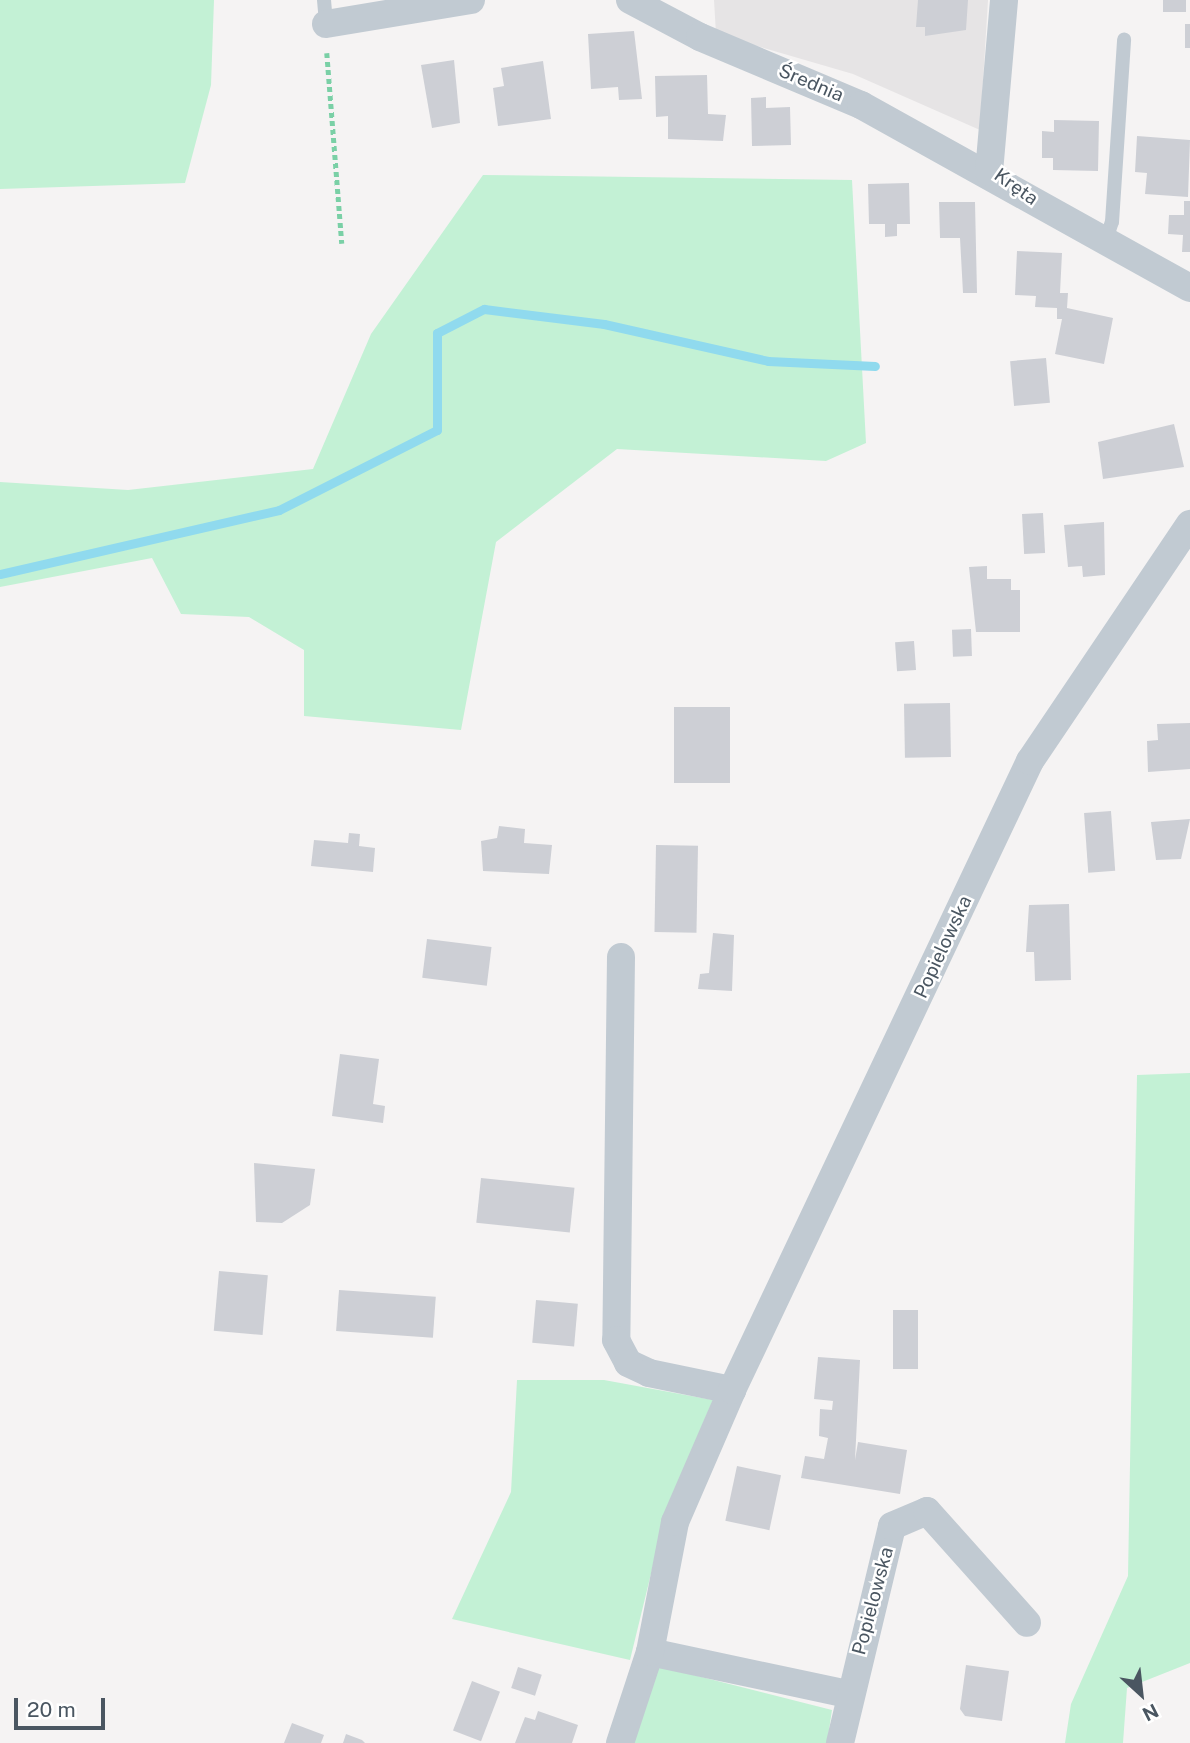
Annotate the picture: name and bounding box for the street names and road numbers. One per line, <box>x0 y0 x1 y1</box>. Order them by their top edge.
street label: Średnia <box>775 59 847 107</box>
street label: Kręta <box>990 164 1042 210</box>
street label: Popielowska <box>909 892 977 1002</box>
street label: Popielowska <box>848 1545 898 1657</box>

